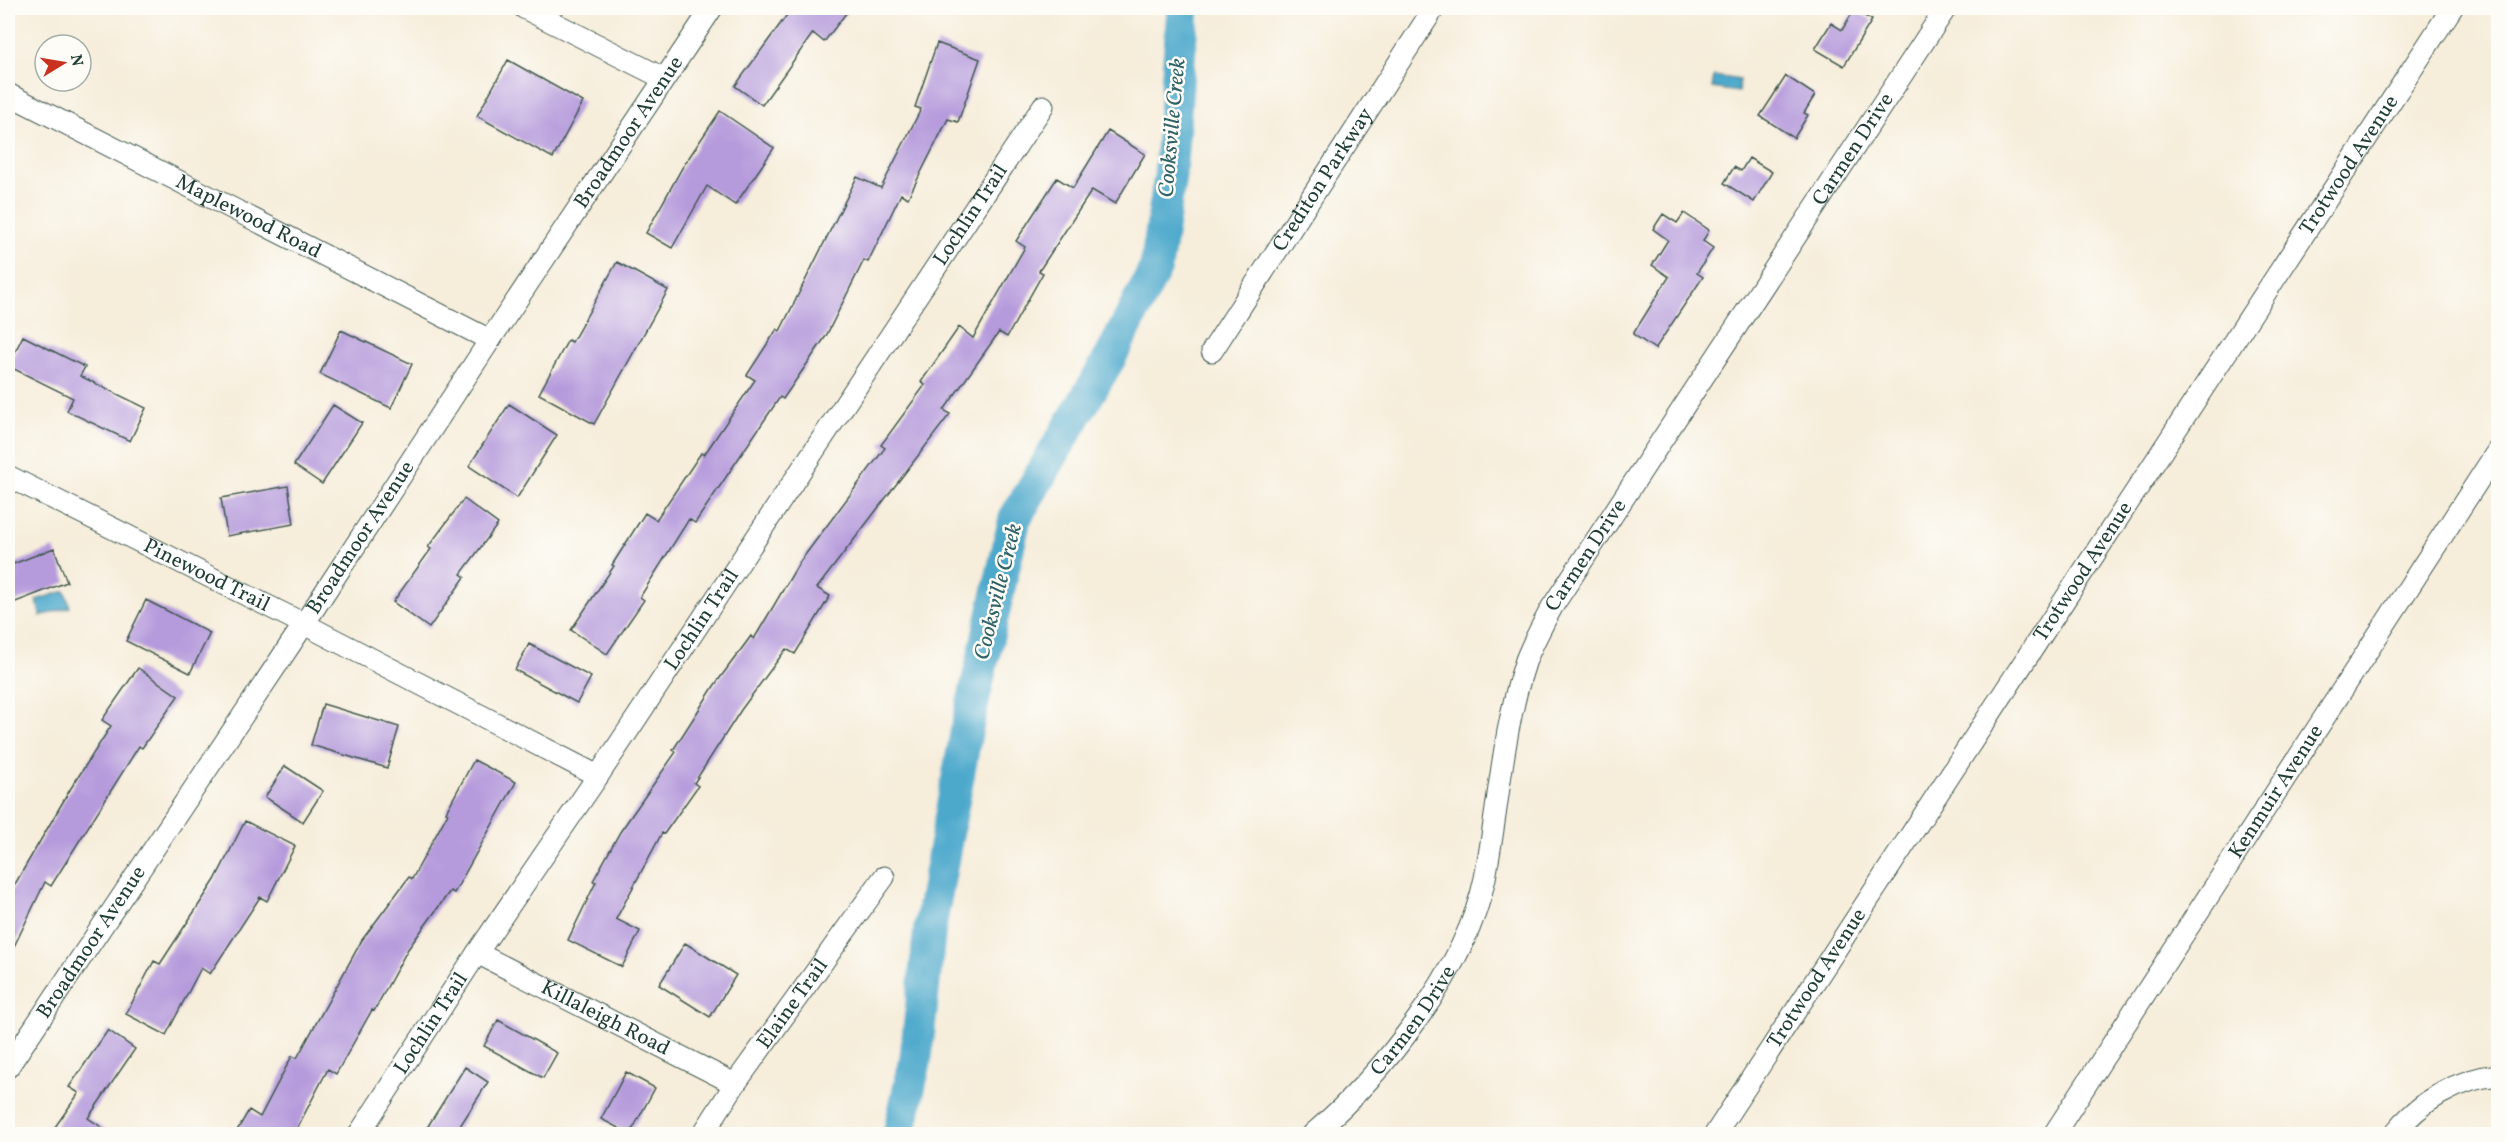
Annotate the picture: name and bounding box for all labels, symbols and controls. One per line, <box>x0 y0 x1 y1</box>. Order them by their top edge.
north arrow <box>33 33 93 93</box>
street label: Broadmoor Avenue <box>567 50 690 215</box>
text: N <box>64 53 88 69</box>
water label: Cooksville Creek <box>1151 57 1195 199</box>
street label: Carmen Drive <box>1805 87 1901 212</box>
street label: Trotwood Avenue <box>2293 89 2406 241</box>
street label: Crediton Parkway <box>1266 102 1381 257</box>
street label: Lochlin Trail <box>926 158 1015 271</box>
street label: Maplewood Road <box>171 167 326 266</box>
street label: Broadmoor Avenue <box>300 455 422 620</box>
street label: Carmen Drive <box>1538 493 1634 618</box>
street label: Trotwood Avenue <box>2027 496 2140 647</box>
water label: Cooksville Creek <box>967 521 1031 663</box>
street label: Pinewood Trail <box>138 531 275 619</box>
street label: Lochlin Trail <box>657 563 746 676</box>
street label: Kenmuir Avenue <box>2222 719 2330 864</box>
street label: Broadmoor Avenue <box>30 860 153 1024</box>
street label: Trotwood Avenue <box>1760 903 1873 1054</box>
street label: Elaine Trail <box>750 953 835 1055</box>
street label: Carmen Drive <box>1364 960 1463 1082</box>
street label: Lochlin Trail <box>387 967 475 1080</box>
street label: Killaleigh Road <box>536 973 675 1063</box>

